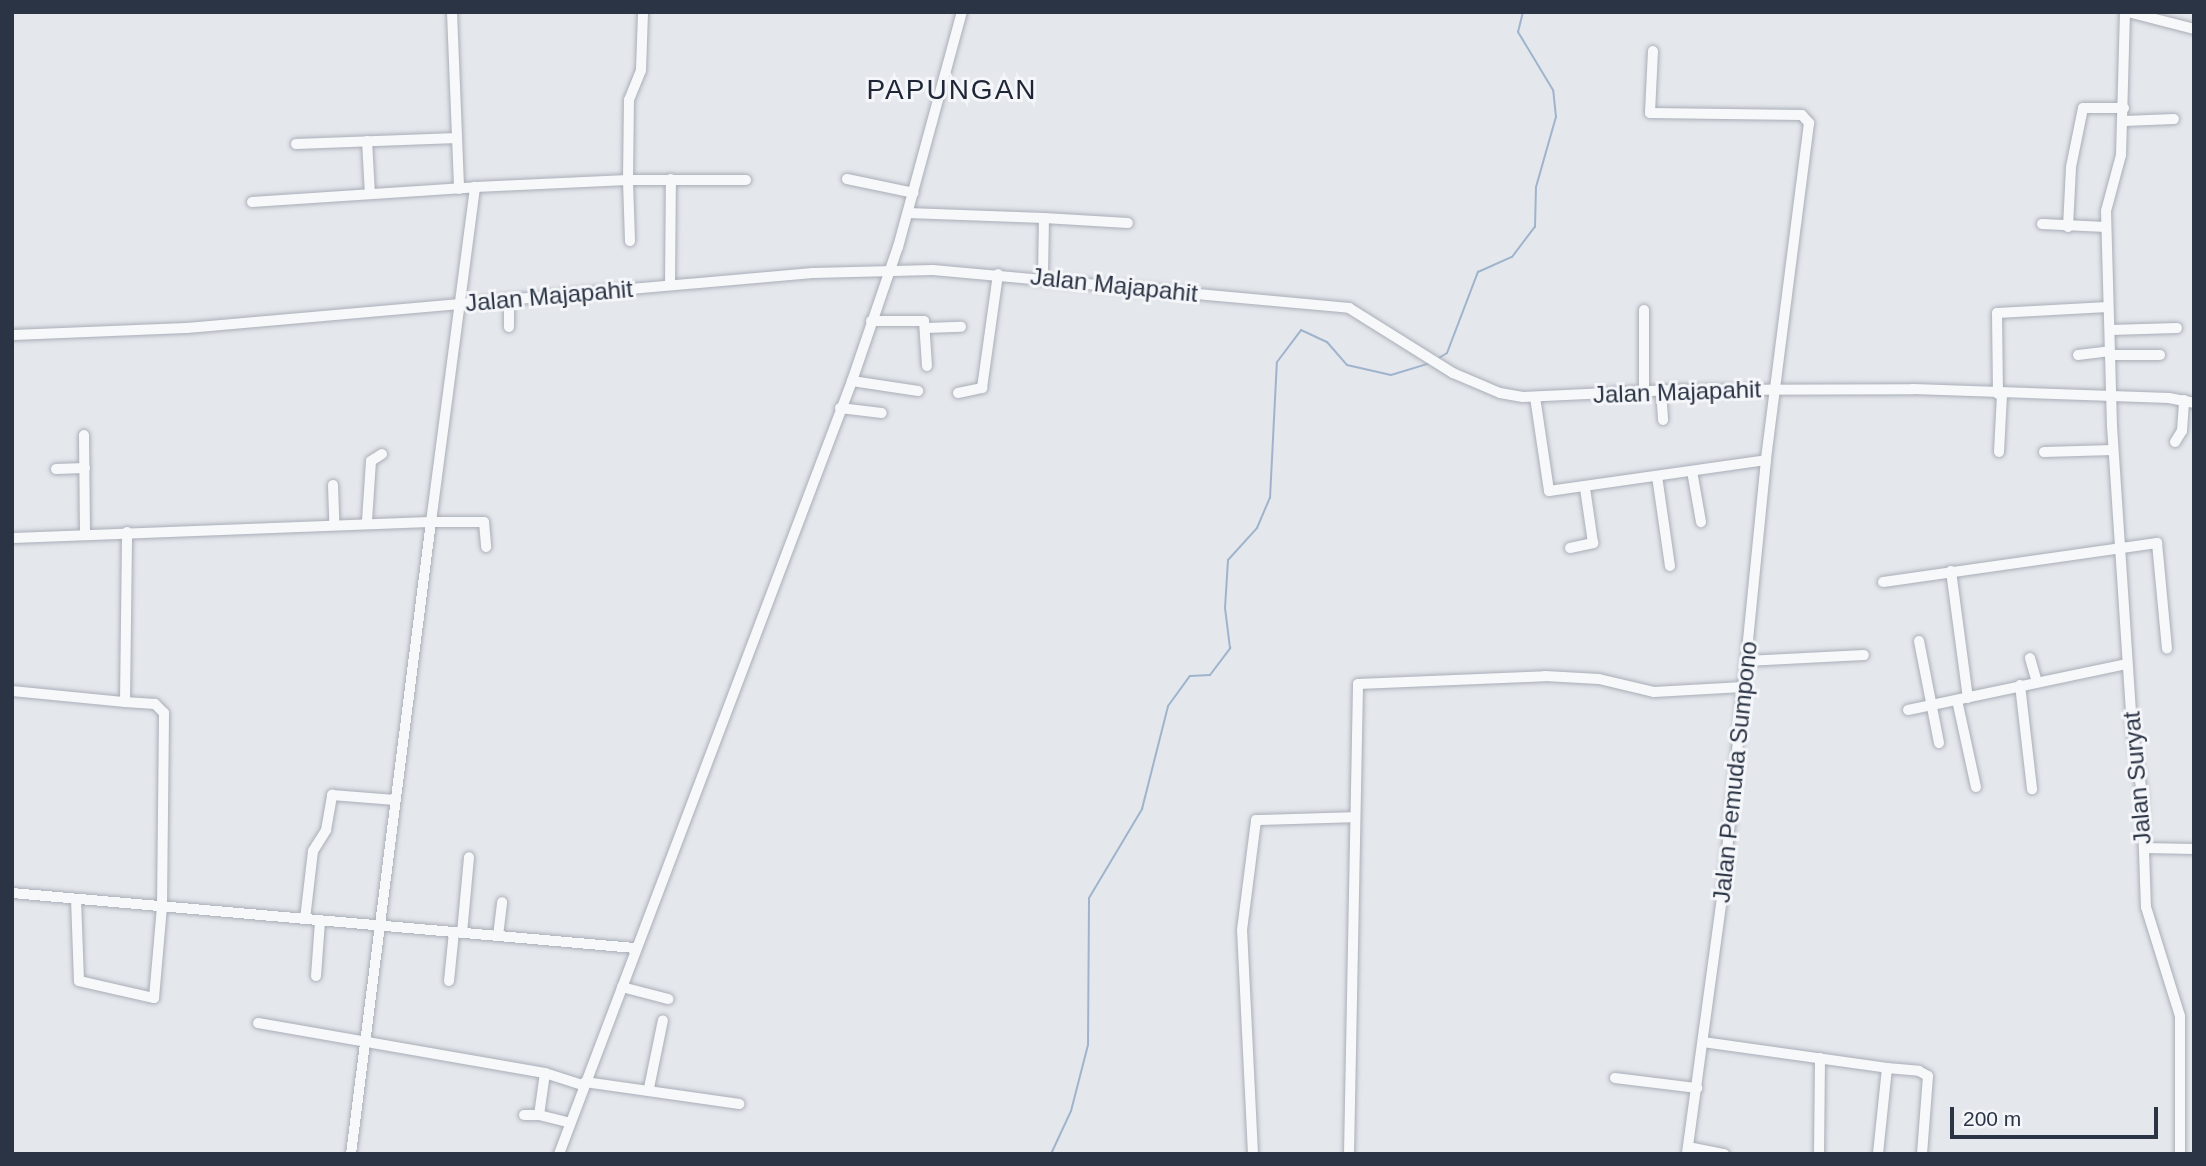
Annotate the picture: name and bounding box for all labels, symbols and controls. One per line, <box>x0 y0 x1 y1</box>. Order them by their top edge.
district label: PAPUNGAN <box>867 73 1037 107</box>
street label: Jalan Majapahit <box>1029 262 1199 308</box>
street label: Jalan Majapahit <box>464 274 634 318</box>
street label: Jalan Majapahit <box>1592 375 1762 409</box>
street label: Jalan Pemuda Sumpono <box>1707 640 1763 904</box>
street label: Jalan Suryat <box>2117 710 2157 846</box>
scale bar <box>1954 1092 2162 1136</box>
text: 200 m <box>1963 1107 2021 1130</box>

